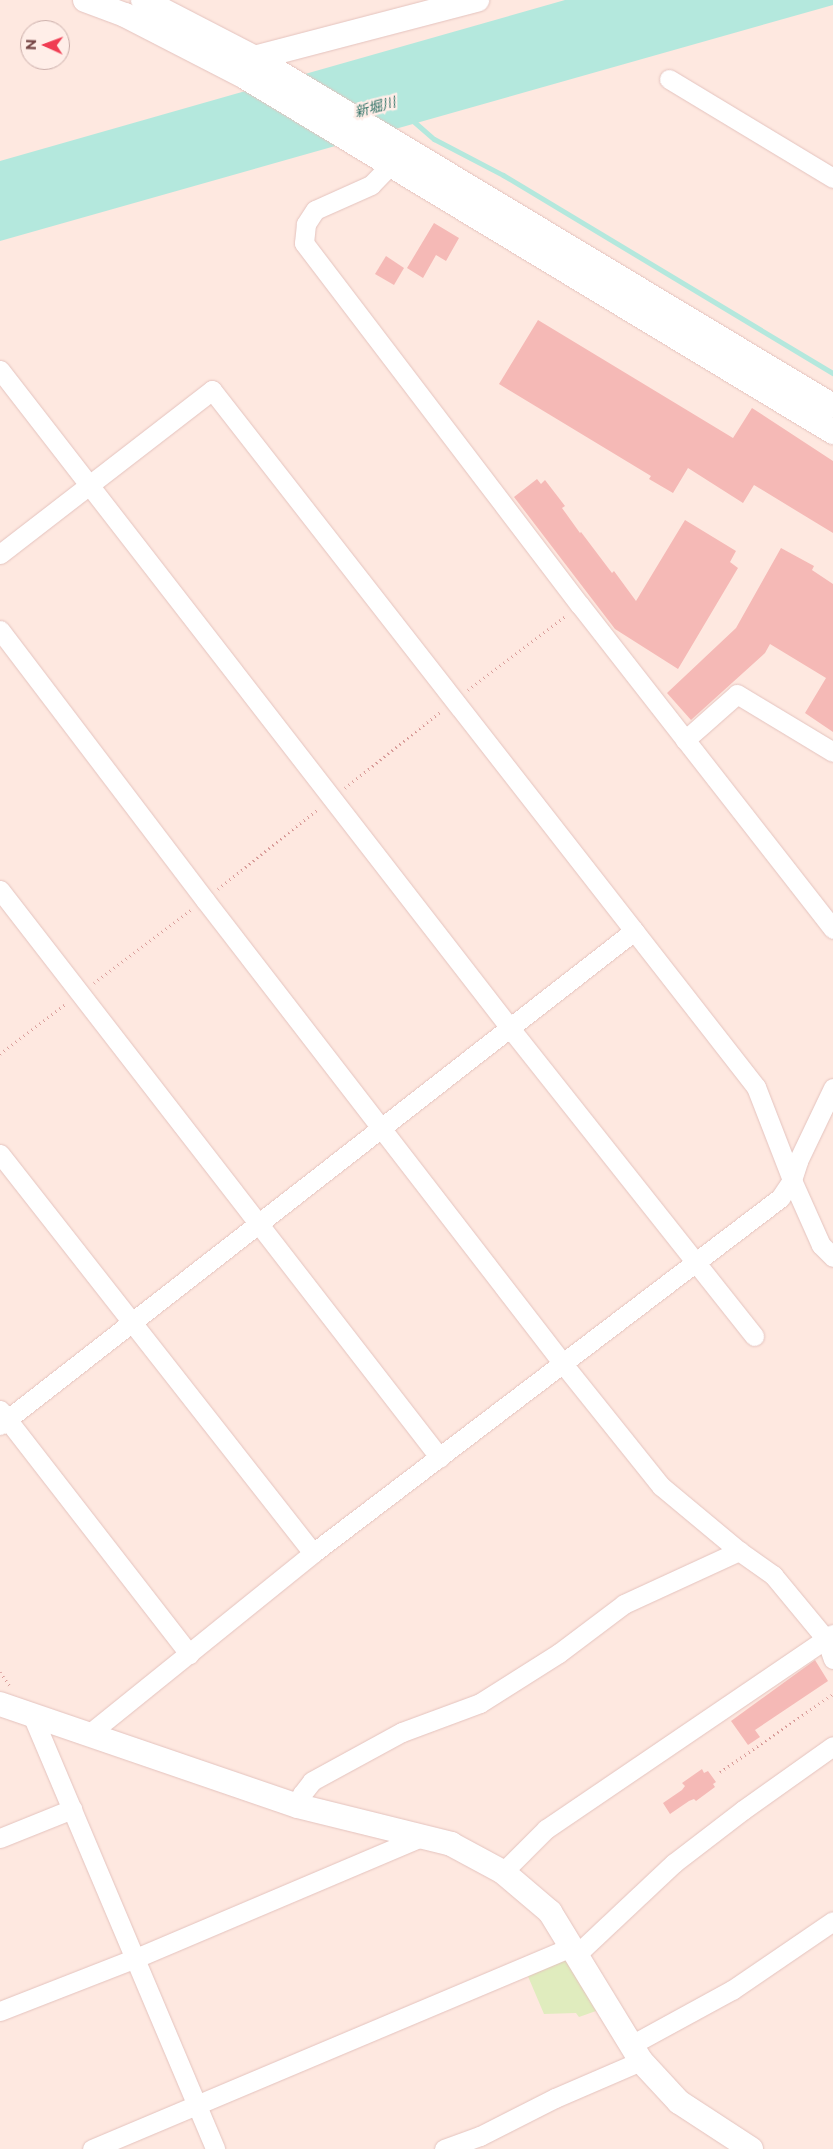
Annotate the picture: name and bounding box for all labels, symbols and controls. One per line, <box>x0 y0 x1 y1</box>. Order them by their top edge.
north arrow <box>20 20 70 70</box>
text: N <box>22 39 40 50</box>
water label: 新堀川 <box>353 93 397 121</box>

